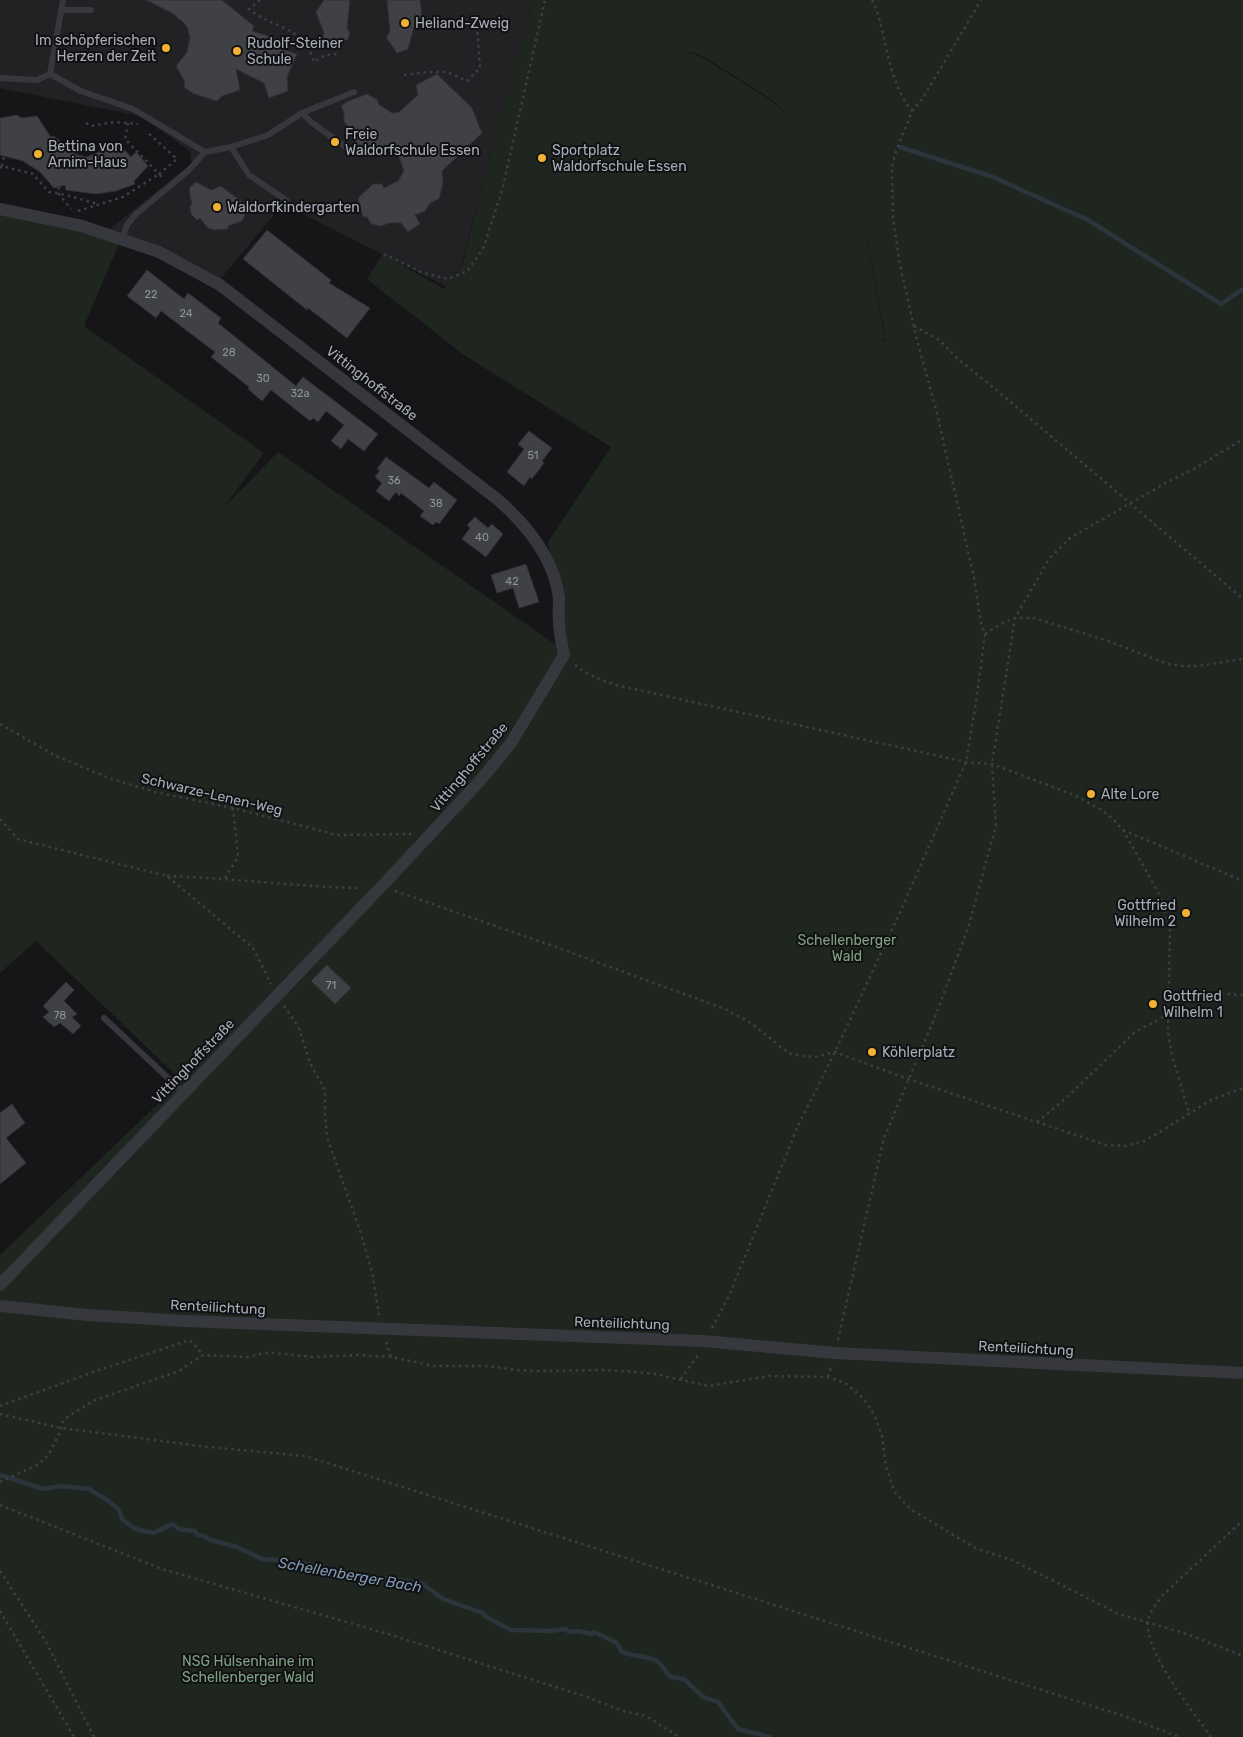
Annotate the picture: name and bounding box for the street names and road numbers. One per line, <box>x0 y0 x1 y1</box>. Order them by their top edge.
street label: Vittinghoffstraße <box>323 342 421 424</box>
street label: Vittinghoffstraße <box>427 719 512 815</box>
street label: Schwarze-Lenen-Weg <box>140 770 284 819</box>
street label: Vittinghoffstraße <box>149 1015 238 1107</box>
street label: Renteilichtung <box>170 1297 266 1318</box>
street label: Renteilichtung <box>574 1313 670 1334</box>
street label: Renteilichtung <box>978 1338 1074 1359</box>

